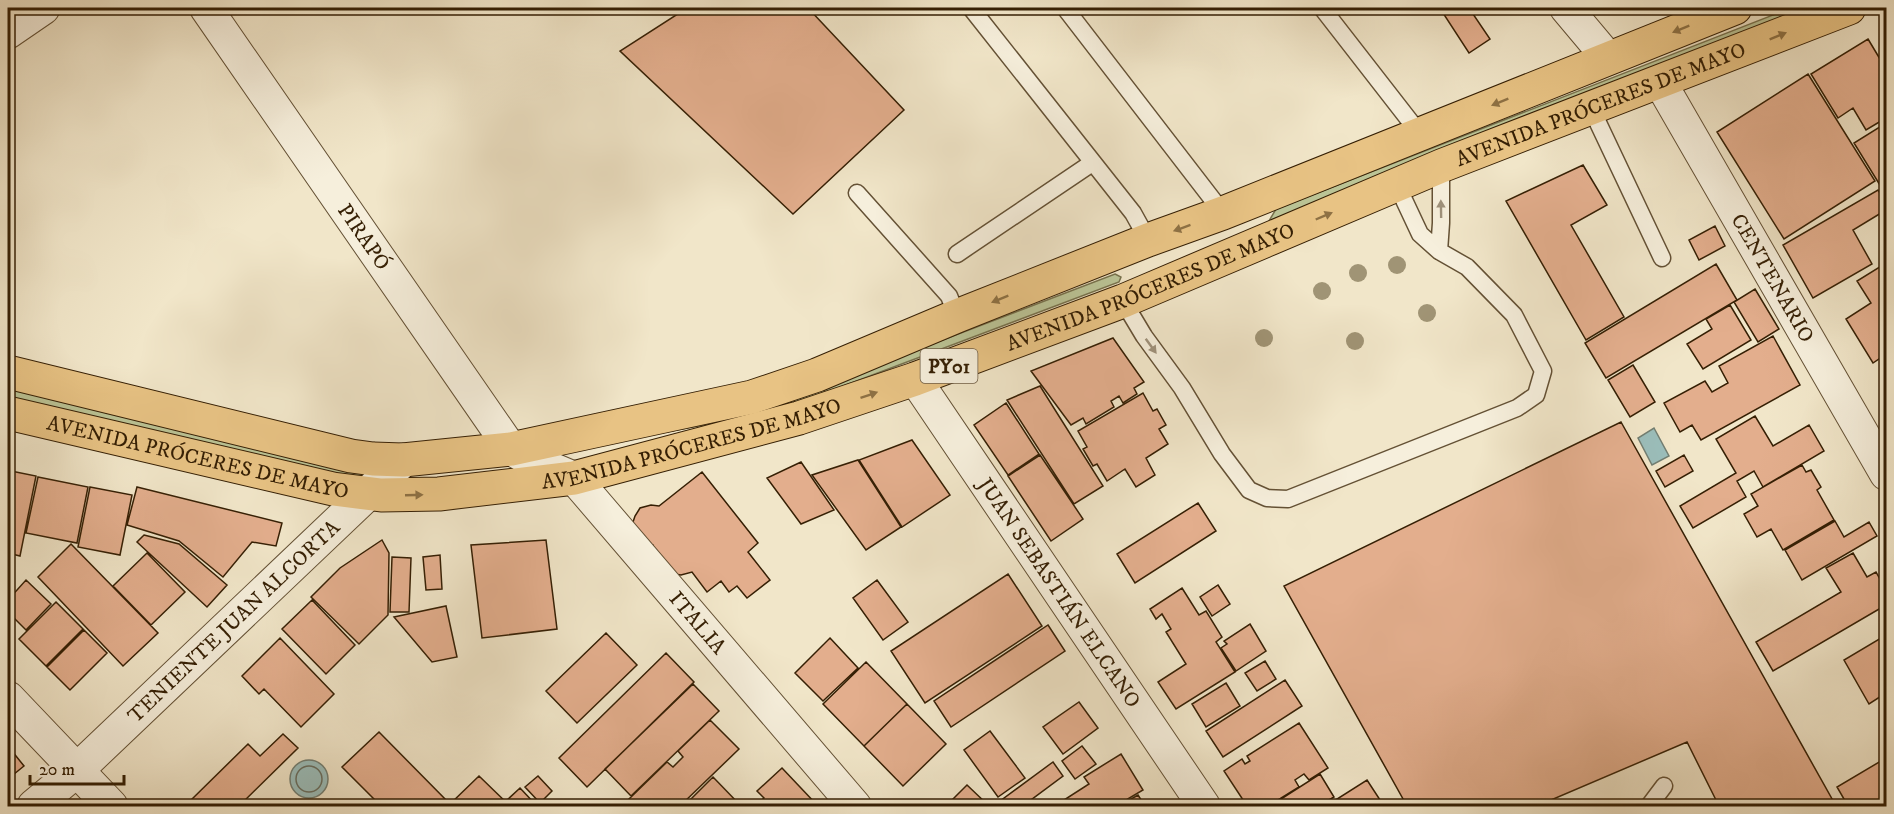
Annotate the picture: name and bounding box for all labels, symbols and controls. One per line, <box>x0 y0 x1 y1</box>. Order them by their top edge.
one-way arrow <box>1672 25 1690 34</box>
one-way arrow <box>1770 30 1788 40</box>
street label: AVENIDA PRÓCERES DE MAYO <box>1452 37 1750 173</box>
one-way arrow <box>1491 97 1509 107</box>
street label: PIRAPÓ <box>331 199 397 276</box>
one-way arrow <box>1436 199 1446 218</box>
street label: CENTENARIO <box>1725 209 1819 347</box>
one-way arrow <box>1315 211 1333 220</box>
street label: AVENIDA PRÓCERES DE MAYO <box>1003 218 1299 358</box>
one-way arrow <box>1173 223 1191 233</box>
one-way arrow <box>991 294 1009 304</box>
one-way arrow <box>1144 338 1157 354</box>
road number: PY01 <box>920 349 978 383</box>
one-way arrow <box>860 389 878 399</box>
street label: AVENIDA PRÓCERES DE MAYO <box>540 393 845 496</box>
street label: AVENIDA PRÓCERES DE MAYO <box>44 411 350 505</box>
street label: JUAN SEBASTIÁN ELCANO <box>971 472 1146 713</box>
one-way arrow <box>404 490 423 500</box>
street label: TENIENTE JUAN ALCORTA <box>123 514 346 729</box>
street label: ITALIA <box>663 586 732 660</box>
scale bar <box>30 748 124 786</box>
text: 20 m <box>39 759 75 781</box>

